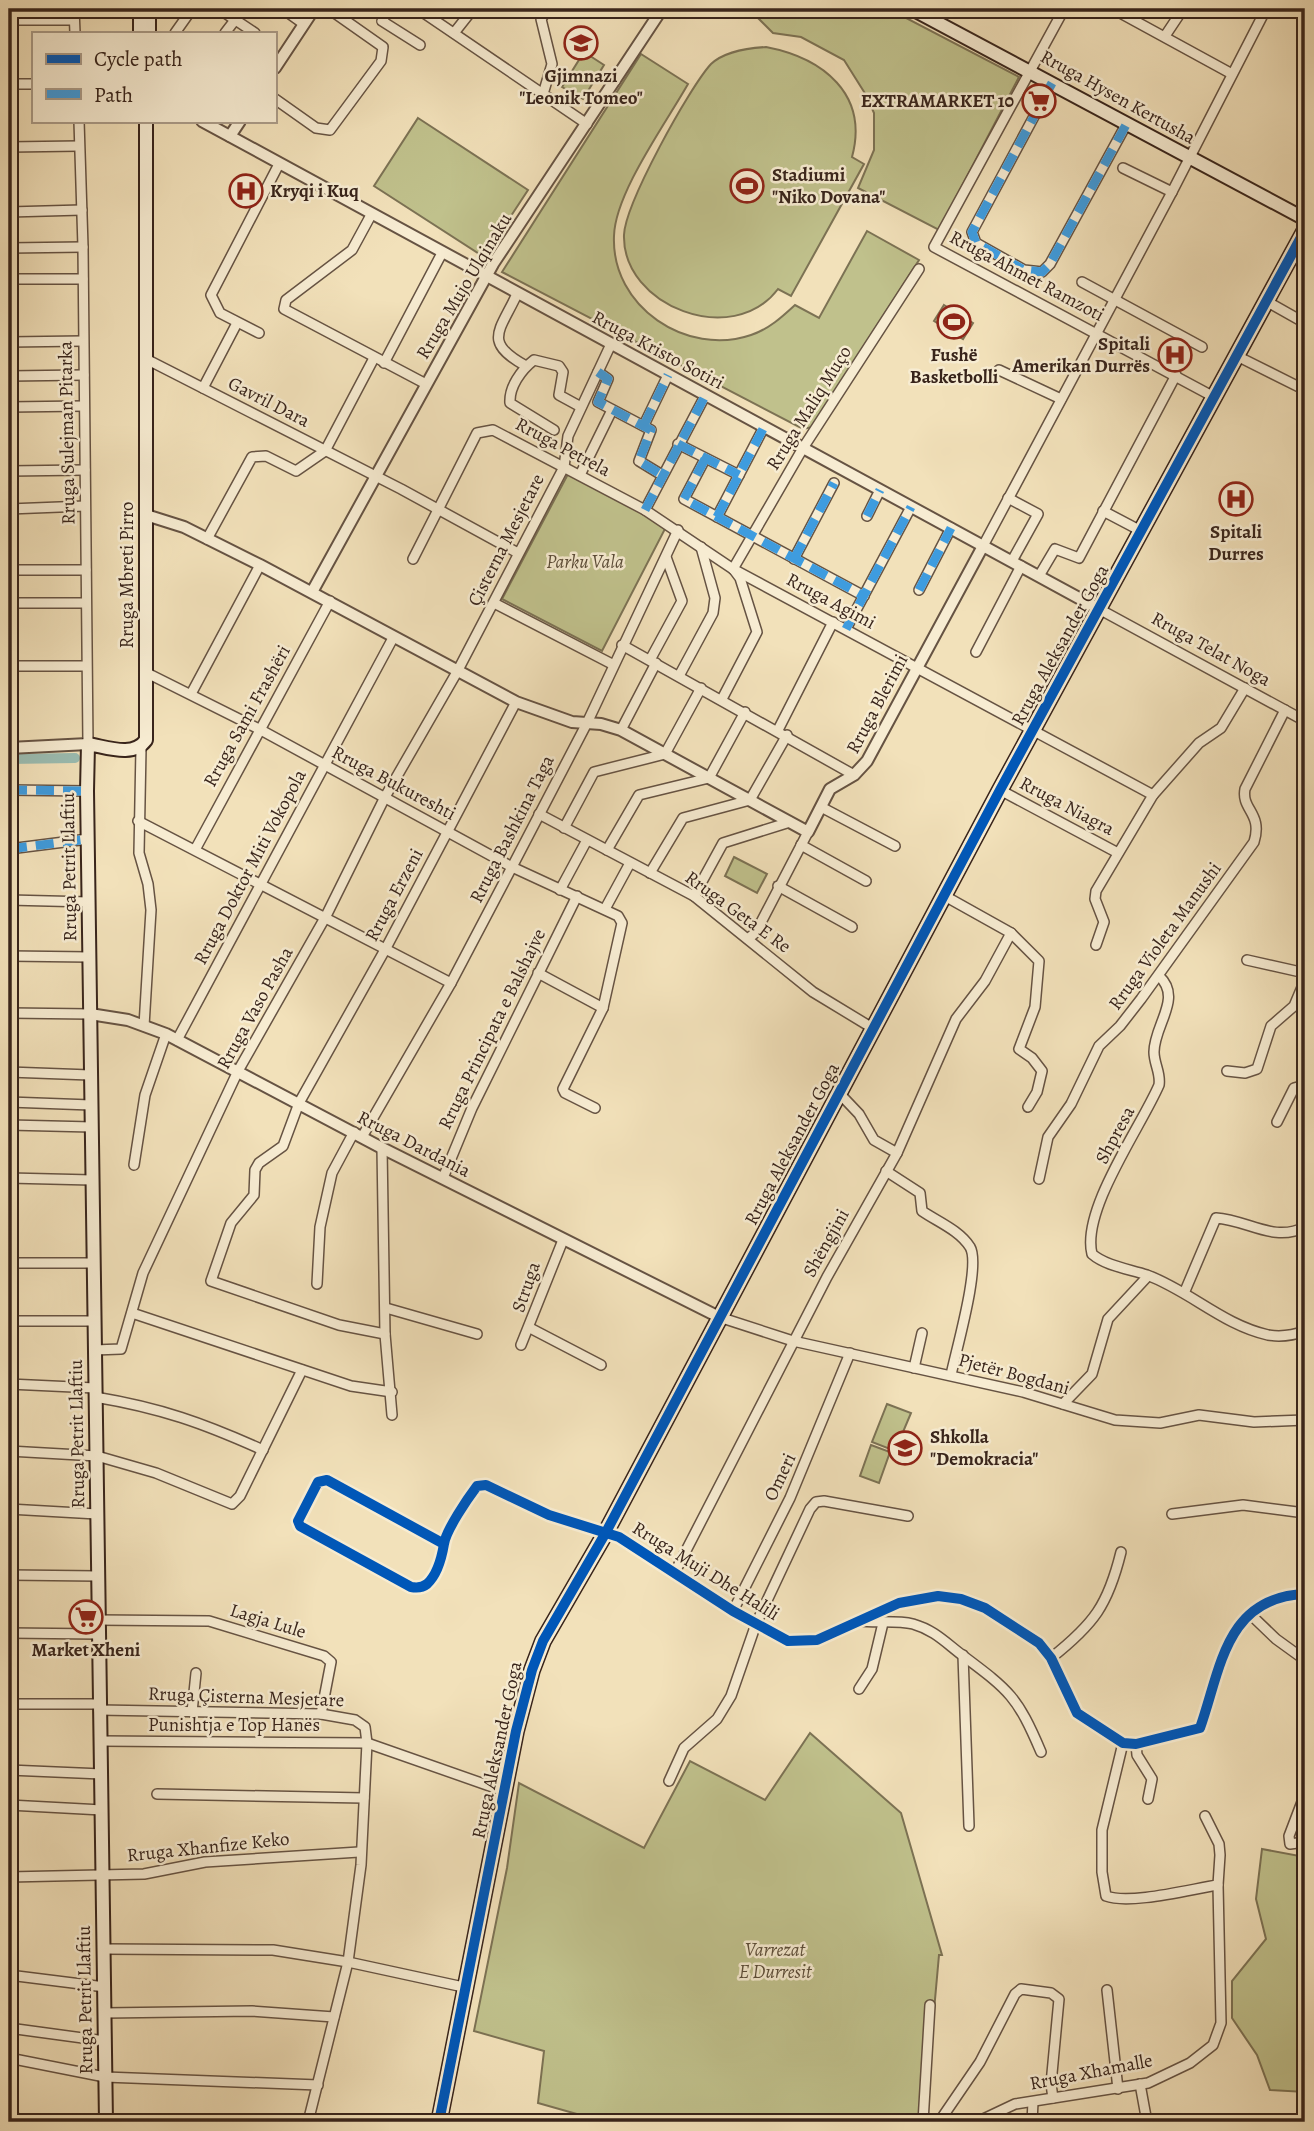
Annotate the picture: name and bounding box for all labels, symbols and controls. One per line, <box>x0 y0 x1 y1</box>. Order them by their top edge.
school or university icon: Gjimnazi "Leonik Tomeo" <box>562 24 600 62</box>
legend <box>32 32 276 122</box>
street label: Rruga Hysen Kertusha <box>1036 44 1200 151</box>
text: Cycle path <box>94 45 183 73</box>
place label: Gjimnazi "Leonik Tomeo" <box>519 63 643 111</box>
text: Path <box>94 81 133 109</box>
supermarket icon: EXTRAMARKET 10 <box>1020 82 1058 120</box>
place label: EXTRAMARKET 10 <box>861 88 1014 114</box>
place label: Stadiumi "Niko Dovana" <box>772 162 885 210</box>
sports icon: Stadiumi "Niko Dovana" <box>728 167 766 205</box>
hospital icon: Kryqi i Kuq <box>227 172 265 210</box>
place label: Kryqi i Kuq <box>270 178 359 204</box>
street label: Rruga Mujo Ulqinaku <box>410 207 518 364</box>
street label: Rruga Ahmet Ramzoti <box>945 224 1109 328</box>
sports icon: Fushë Basketbolli <box>935 303 973 341</box>
street label: Rruga Kristo Sotiri <box>587 304 729 396</box>
place label: Spitali Amerikan Durrës <box>1011 331 1150 379</box>
hospital icon: Spitali Amerikan Durrës <box>1156 336 1194 374</box>
street label: Rruga Sulejman Pitarka <box>52 341 82 525</box>
street label: Rruga Maliq Muço <box>760 341 858 475</box>
place label: Fushë Basketbolli <box>910 342 999 390</box>
street label: Gavril Dara <box>224 370 315 434</box>
street label: Rruga Petrela <box>511 411 615 483</box>
street label: Çisterna Mesjetare <box>461 469 551 611</box>
hospital icon: Spitali Durres <box>1217 480 1255 518</box>
street label: Rruga Mbreti Pirro <box>114 501 140 649</box>
place label: Spitali Durres <box>1208 519 1264 567</box>
park label: Parku Vala <box>546 549 624 575</box>
street label: Rruga Aleksander Goga <box>1005 560 1115 730</box>
street label: Rruga Agimi <box>782 567 880 635</box>
street label: Rruga Telat Noga <box>1147 605 1276 693</box>
street label: Rruga Sami Frashëri <box>197 640 297 792</box>
street label: Rruga Blerimi <box>840 650 914 758</box>
street label: Rruga Bukureshti <box>327 739 461 827</box>
street label: Rruga Bashkina Taga <box>463 750 561 908</box>
street label: Rruga Doktor Miti Vokopola <box>187 765 313 969</box>
street label: Rruga Niagra <box>1015 770 1119 842</box>
street label: Rruga Petrit Llaftiu <box>55 792 83 942</box>
street label: Rruga Erzeni <box>359 844 429 946</box>
street label: Rruga Violeta Manushi <box>1102 857 1228 1015</box>
street label: Rruga Geta E Re <box>680 865 796 959</box>
street label: Rruga Principata e Balshajve <box>432 924 552 1134</box>
street label: Rruga Vaso Pasha <box>211 942 299 1074</box>
street label: Rruga Aleksander Goga <box>738 1058 846 1230</box>
street label: Shpresa <box>1089 1101 1141 1169</box>
street label: Rruga Dardania <box>353 1104 475 1184</box>
street label: Shëngjini <box>797 1204 855 1282</box>
street label: Struga <box>505 1258 547 1316</box>
street label: Pjetër Bogdani <box>955 1347 1073 1401</box>
street label: Rruga Petrit Llaftiu <box>63 1359 91 1509</box>
place label: Shkolla "Demokracia" <box>930 1424 1038 1472</box>
school or university icon: Shkolla "Demokracia" <box>886 1429 924 1467</box>
street label: Omeri <box>758 1449 802 1505</box>
street label: Rruga Muji Dhe Halili <box>627 1515 785 1627</box>
street label: Lagja Lule <box>227 1597 309 1645</box>
supermarket icon: Market Xheni <box>67 1598 105 1636</box>
place label: Market Xheni <box>32 1637 141 1663</box>
street label: Rruga Aleksander Goga <box>465 1659 529 1841</box>
street label: Rruga Çisterna Mesjetare <box>147 1681 345 1713</box>
street label: Punishtja e Top Hanës <box>148 1712 320 1738</box>
street label: Rruga Xhanfize Keko <box>125 1826 291 1868</box>
street label: Rruga Petrit Llaftiu <box>71 1925 99 2075</box>
park label: Varrezat E Durresit <box>739 1937 813 1985</box>
street label: Rruga Xhamalle <box>1027 2047 1155 2097</box>

